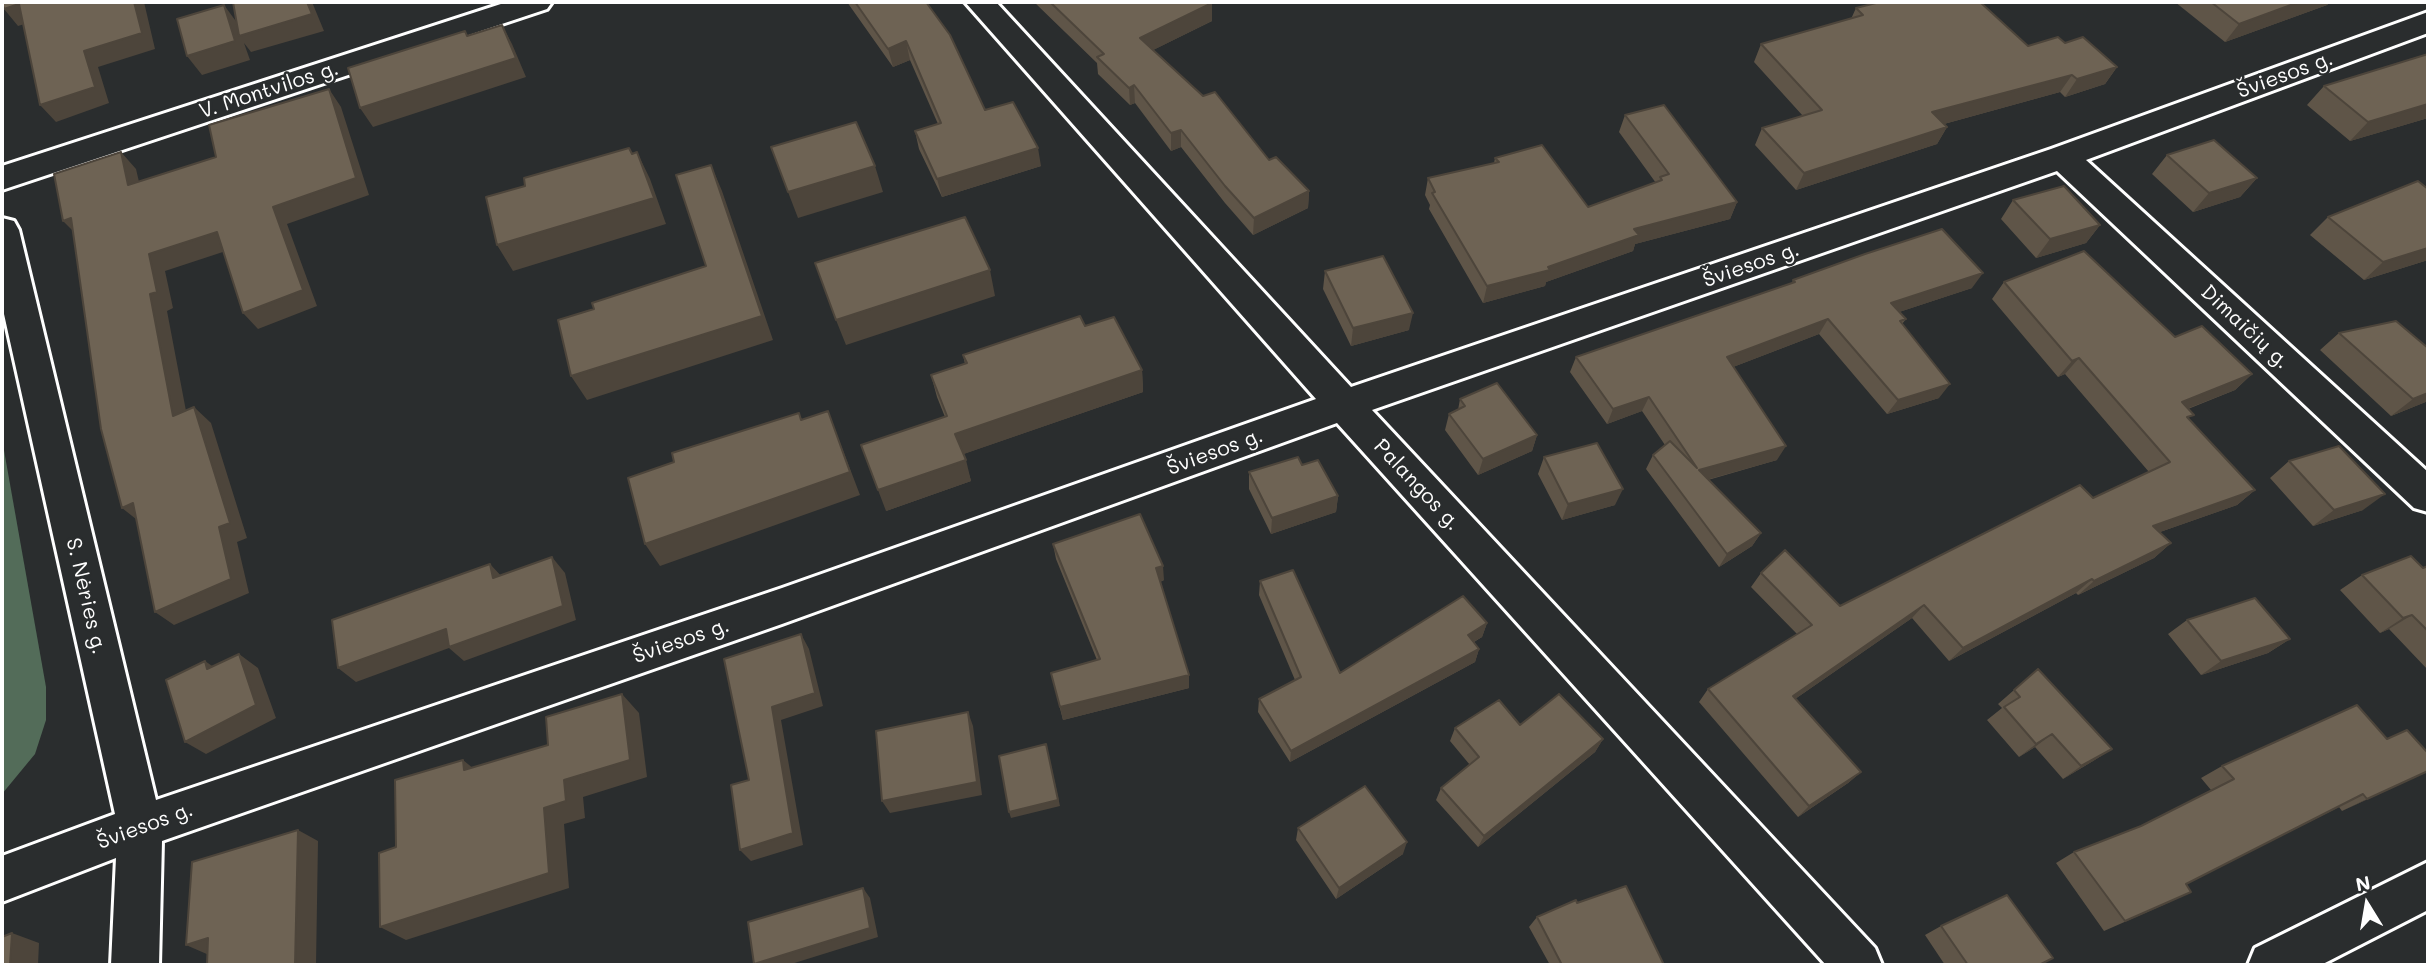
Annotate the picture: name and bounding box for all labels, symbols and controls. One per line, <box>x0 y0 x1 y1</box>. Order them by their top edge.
street label: Šviesos g. <box>2234 46 2336 104</box>
street label: V. Montvilos g. <box>196 56 342 124</box>
street label: Šviesos g. <box>1699 237 1803 293</box>
street label: Dimaičių g. <box>2195 279 2295 375</box>
street label: Šviesos g. <box>1164 423 1266 481</box>
street label: Palangos g. <box>1368 434 1466 536</box>
street label: S. Nėries g. <box>60 535 112 657</box>
street label: Šviesos g. <box>629 613 733 669</box>
street label: Šviesos g. <box>94 797 196 855</box>
north arrow <box>2332 869 2402 939</box>
text: N <box>2353 869 2372 897</box>

